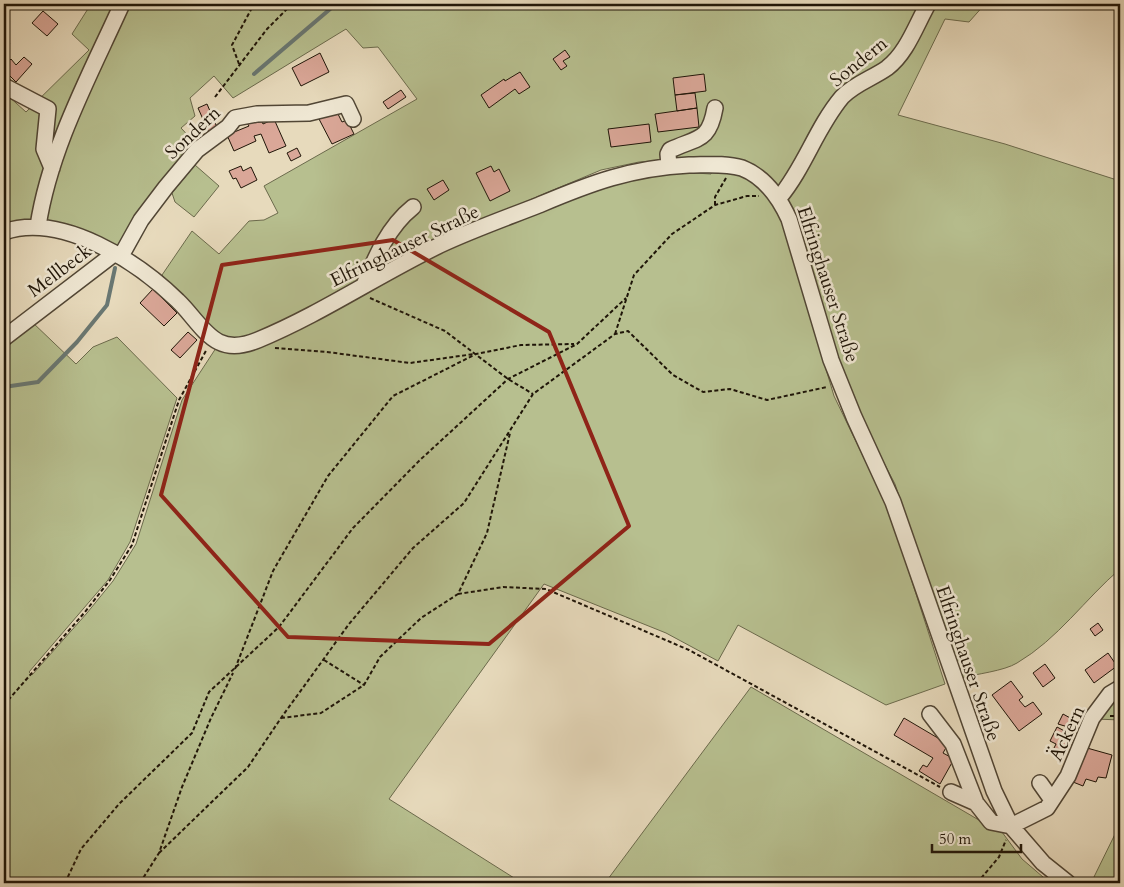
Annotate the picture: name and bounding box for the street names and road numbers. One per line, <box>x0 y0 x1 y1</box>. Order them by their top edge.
street label: Sondern <box>824 30 893 93</box>
street label: Sondern <box>159 100 226 165</box>
street label: Elfringhauser Straße <box>326 199 483 293</box>
street label: Elfringhauser Straße <box>791 203 866 366</box>
street label: Mellbeck <box>22 238 98 303</box>
street label: Elfringhauser Straße <box>929 582 1007 745</box>
street label: Äckern <box>1043 701 1091 766</box>

